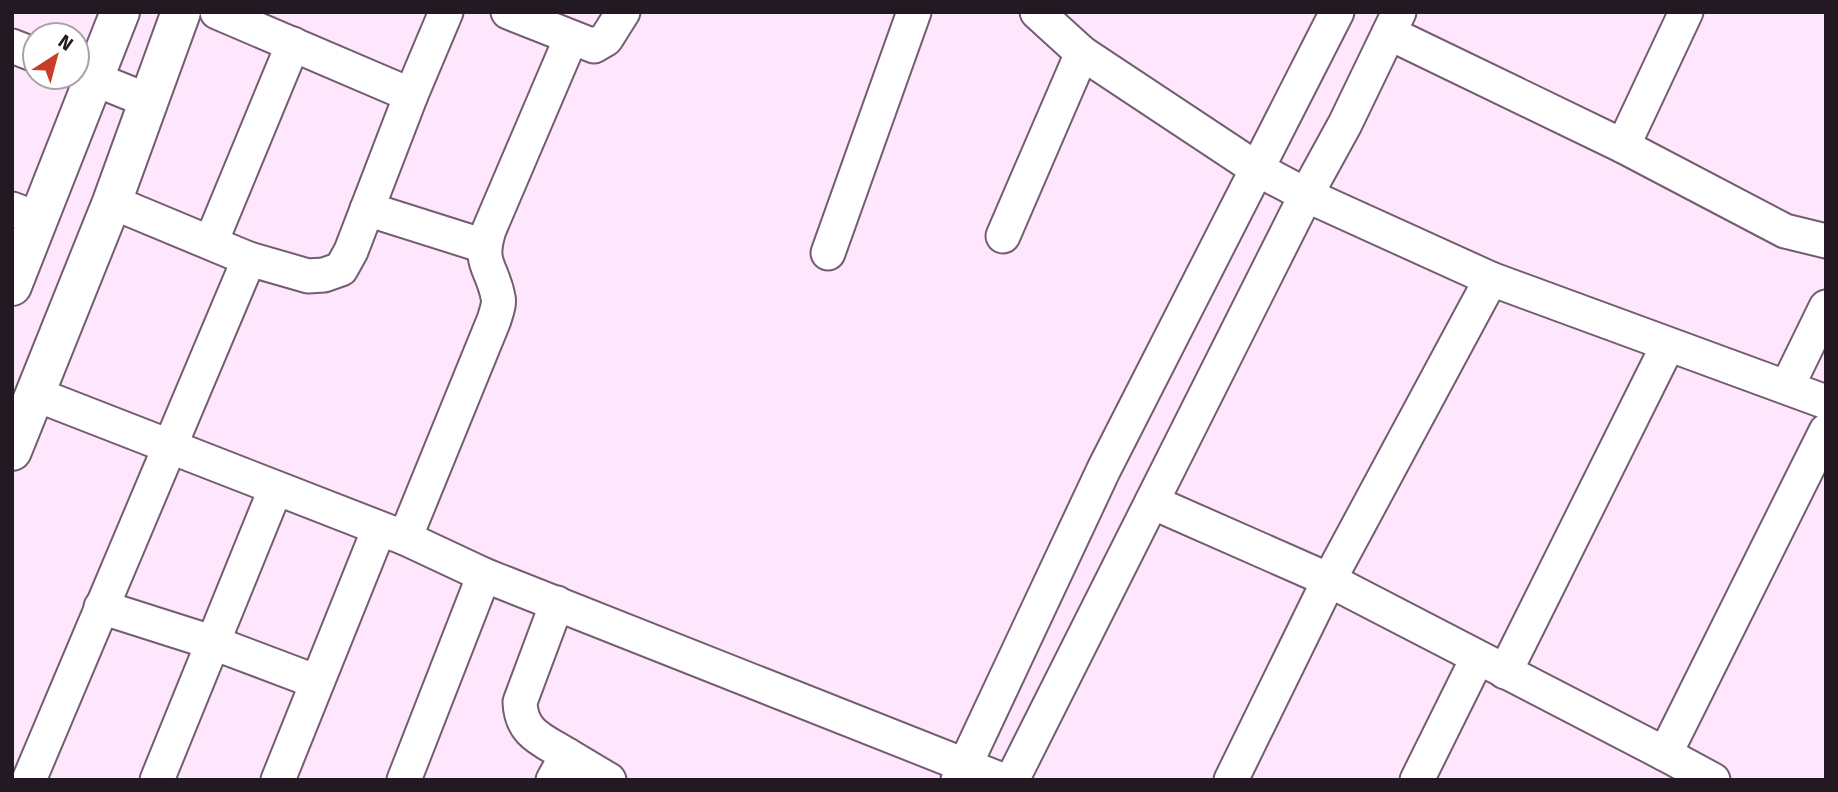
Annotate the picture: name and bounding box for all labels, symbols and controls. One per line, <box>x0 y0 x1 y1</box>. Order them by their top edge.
north arrow <box>21 21 91 91</box>
text: N <box>54 30 78 56</box>

